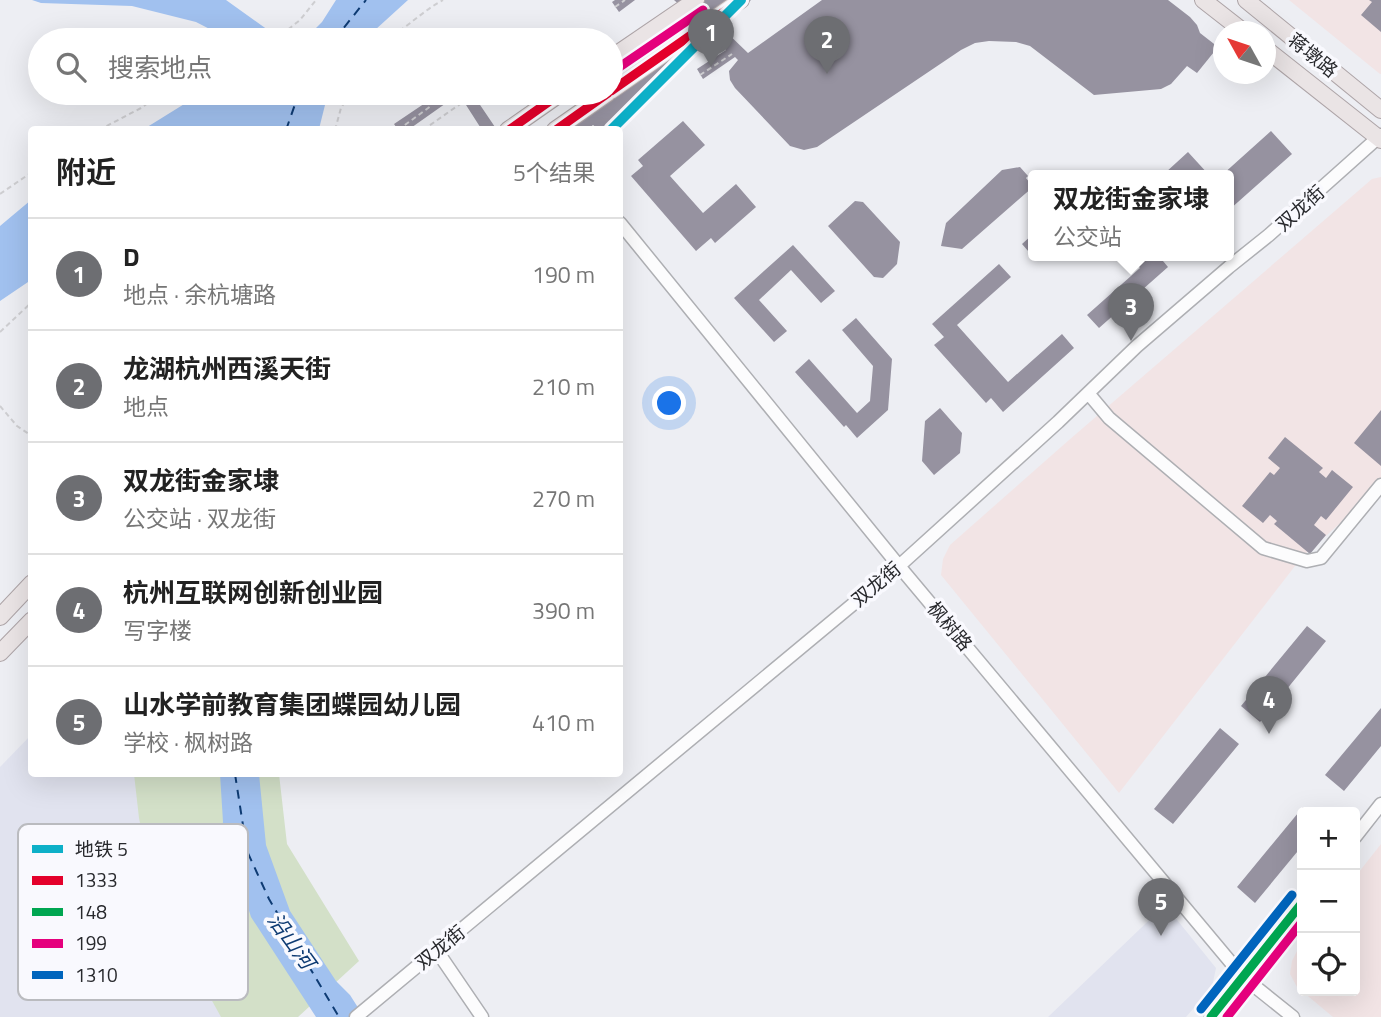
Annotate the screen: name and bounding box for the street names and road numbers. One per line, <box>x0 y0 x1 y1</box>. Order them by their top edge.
street label: 蒋墩路 <box>1282 25 1345 84</box>
street label: 双龙街 <box>1269 178 1331 237</box>
street label: 双龙街 <box>845 554 907 613</box>
street label: 枫树路 <box>921 595 980 657</box>
street label: 双龙街 <box>408 917 471 976</box>

